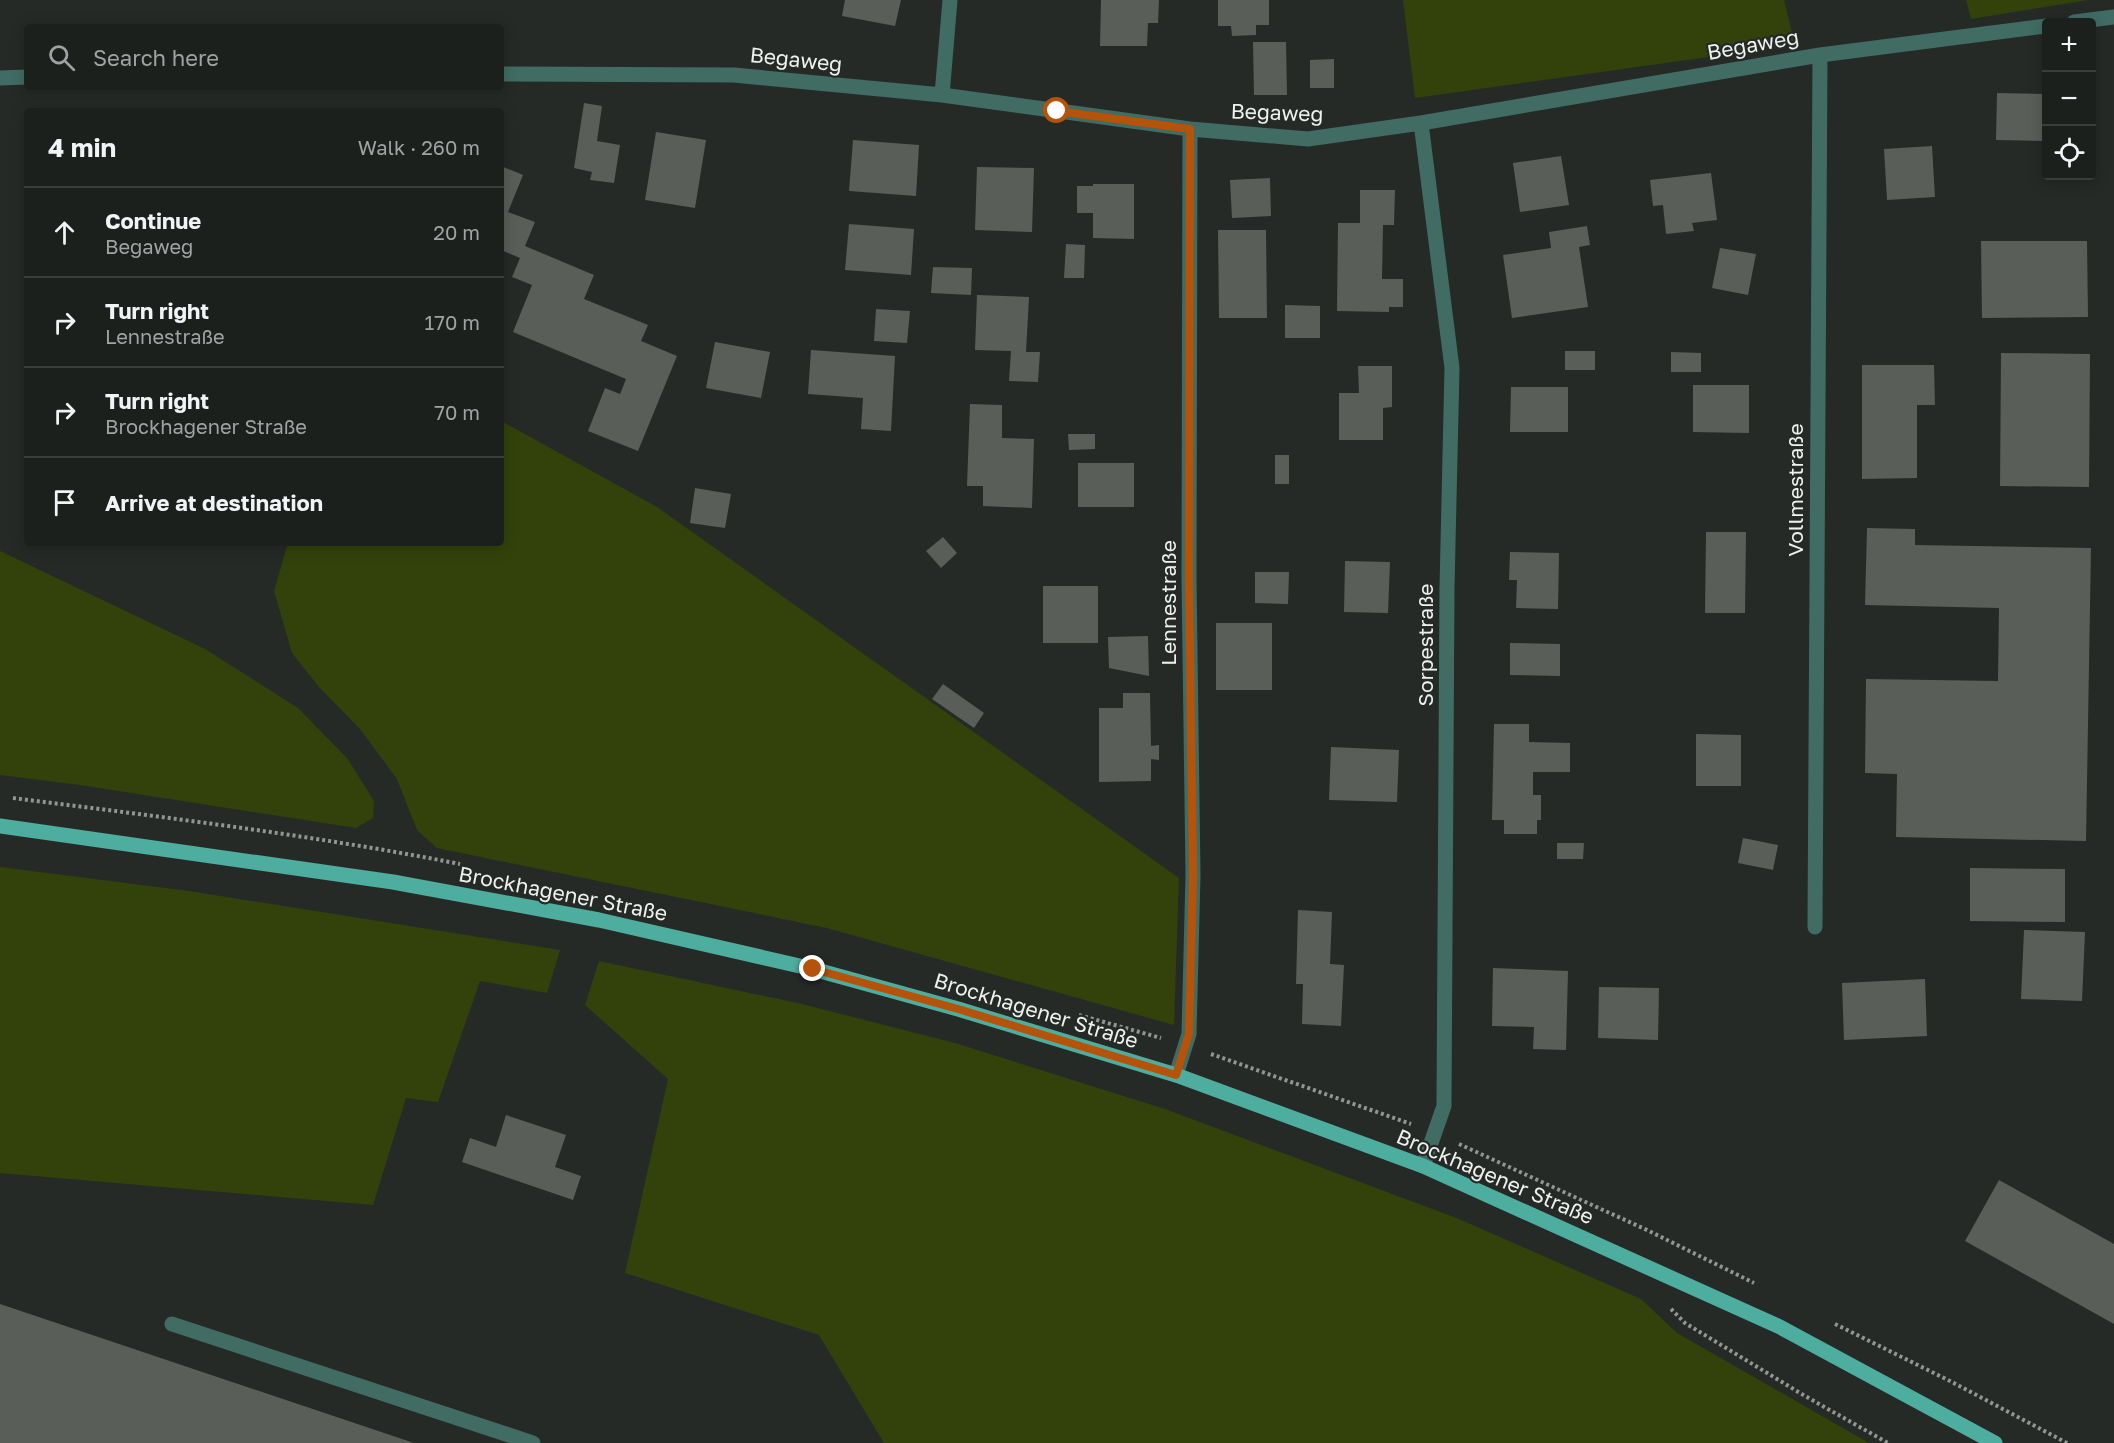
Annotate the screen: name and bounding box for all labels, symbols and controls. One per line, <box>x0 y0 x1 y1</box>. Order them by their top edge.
map controls <box>2042 18 2096 180</box>
button: + <box>2042 18 2096 72</box>
street label: Begaweg <box>1705 23 1801 65</box>
search box <box>24 24 504 90</box>
icon: search <box>45 41 78 74</box>
street label: Begaweg <box>749 41 844 77</box>
text: Search here <box>93 44 219 71</box>
button: − <box>2042 72 2096 126</box>
route start <box>1043 97 1069 123</box>
street label: Begaweg <box>1230 97 1324 127</box>
button: locate <box>2042 126 2096 180</box>
text: 4 min <box>48 132 116 163</box>
text: Walk · 260 m <box>358 135 480 159</box>
text: Continue <box>105 207 201 234</box>
icon: ahead <box>48 216 81 249</box>
text: 20 m <box>433 220 480 244</box>
text: Begaweg <box>105 234 193 258</box>
text: Turn right <box>105 297 209 324</box>
icon: right <box>48 306 81 339</box>
text: 170 m <box>425 310 480 334</box>
text: Lennestraße <box>105 324 225 348</box>
text: Turn right <box>105 387 209 414</box>
icon: right <box>48 396 81 429</box>
text: 70 m <box>434 400 480 424</box>
text: Brockhagener Straße <box>105 414 307 438</box>
street label: Vollmestraße <box>1782 423 1808 557</box>
icon: arrive <box>48 486 81 519</box>
text: Arrive at destination <box>105 489 323 516</box>
street label: Lennestraße <box>1155 540 1181 666</box>
street label: Sorpestraße <box>1412 583 1438 707</box>
street label: Brockhagener Straße <box>457 860 670 926</box>
route end <box>799 955 825 981</box>
street label: Brockhagener Straße <box>931 967 1141 1053</box>
street label: Brockhagener Straße <box>1393 1123 1598 1229</box>

